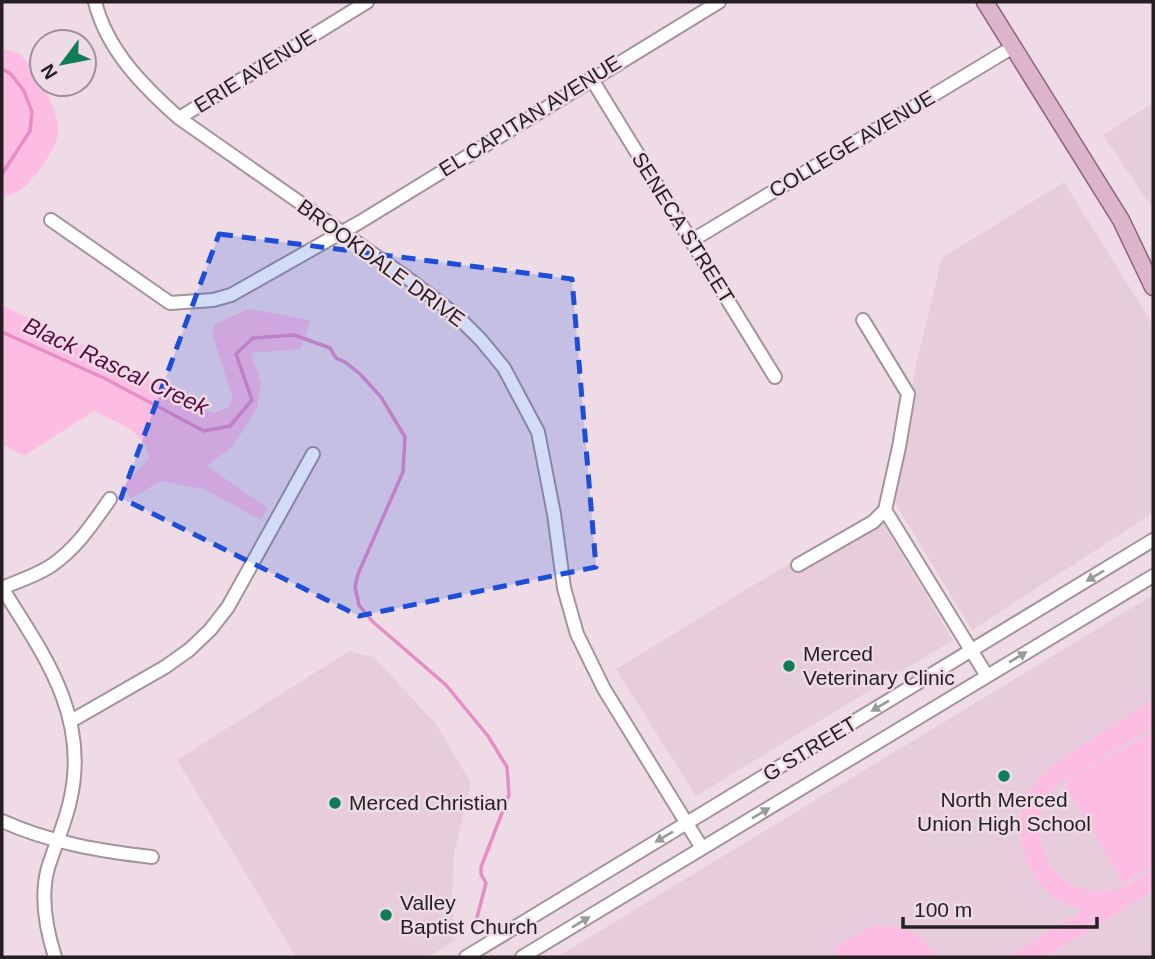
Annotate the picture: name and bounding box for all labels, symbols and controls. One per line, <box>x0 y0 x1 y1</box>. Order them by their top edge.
street label: ERIE AVENUE <box>190 24 320 117</box>
north arrow <box>28 28 98 98</box>
street label: EL CAPITAN AVENUE <box>435 50 625 181</box>
text: N <box>36 60 62 83</box>
street label: COLLEGE AVENUE <box>765 85 939 202</box>
street label: SENECA STREET <box>628 148 739 308</box>
street label: BROOKDALE DRIVE <box>293 194 469 331</box>
water label: Black Rascal Creek <box>20 312 214 421</box>
one-way arrow <box>1085 569 1104 582</box>
place label: Merced Veterinary Clinic <box>803 642 955 689</box>
one-way arrow <box>1009 651 1028 664</box>
marker: Merced Veterinary Clinic <box>781 658 797 674</box>
one-way arrow <box>870 700 889 713</box>
street label: G STREET <box>759 712 861 785</box>
marker: North Merced Union High School <box>996 768 1012 784</box>
place label: North Merced Union High School <box>917 788 1091 835</box>
place label: Merced Christian <box>349 791 508 814</box>
marker: Merced Christian <box>327 795 343 811</box>
one-way arrow <box>751 807 770 819</box>
one-way arrow <box>655 831 674 844</box>
scale bar <box>903 886 1097 930</box>
place label: Valley Baptist Church <box>400 891 538 938</box>
text: 100 m <box>914 898 972 921</box>
marker: Valley Baptist Church <box>378 907 394 923</box>
one-way arrow <box>571 916 590 928</box>

